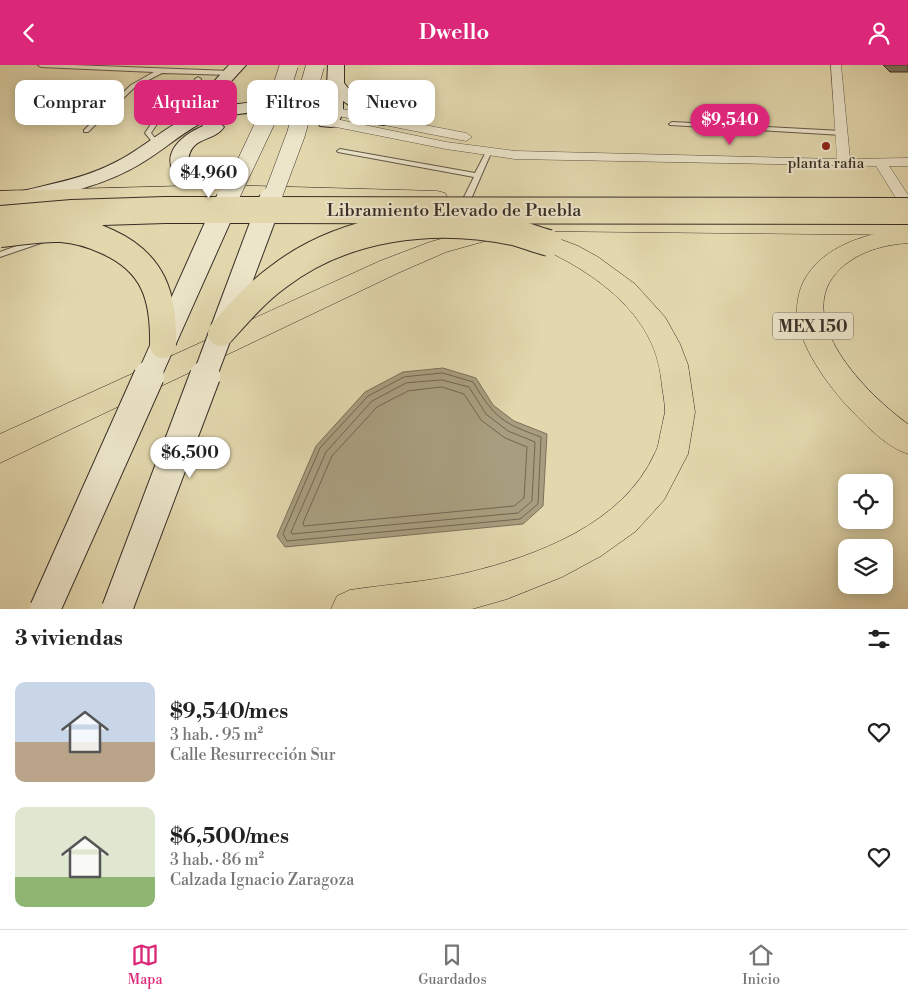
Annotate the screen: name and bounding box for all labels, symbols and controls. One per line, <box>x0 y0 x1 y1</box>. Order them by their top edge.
icon: back <box>15 19 43 47</box>
text: Dwello <box>419 19 489 46</box>
icon: person <box>865 19 893 47</box>
chip: Comprar <box>15 80 124 125</box>
chip: Alquilar <box>134 80 237 125</box>
chip: Filtros <box>247 80 338 125</box>
chip: Nuevo <box>348 80 435 125</box>
pin: $9,540 <box>689 103 771 146</box>
text: $9,540 <box>701 110 759 130</box>
marker: planta rafia <box>820 140 832 152</box>
place label: planta rafia <box>788 154 865 173</box>
pin: $4,960 <box>168 157 250 199</box>
text: $4,960 <box>181 163 237 183</box>
street label: Libramiento Elevado de Puebla <box>327 199 582 222</box>
road number: MEX 150 <box>773 313 853 339</box>
pin: $6,500 <box>149 437 231 479</box>
text: $6,500 <box>161 443 219 463</box>
map controls <box>838 474 893 594</box>
button: locate <box>838 474 893 529</box>
button: layers <box>838 539 893 594</box>
icon: filters <box>865 625 893 653</box>
text: 3 viviendas <box>15 626 123 652</box>
text: $9,540/mes <box>170 699 288 725</box>
icon: home <box>55 702 115 762</box>
icon: heart <box>865 718 893 746</box>
text: 3 hab. · 95 m² <box>170 725 263 745</box>
text: Calle Resurrección Sur <box>170 745 336 765</box>
text: $6,500/mes <box>170 824 289 850</box>
icon: home <box>55 827 115 887</box>
icon: heart <box>865 843 893 871</box>
text: 3 hab. · 86 m² <box>170 850 264 870</box>
text: Calzada Ignacio Zaragoza <box>170 870 354 890</box>
tab: Mapa <box>128 941 163 989</box>
tab: Guardados <box>418 941 487 989</box>
tab: Inicio <box>742 941 780 989</box>

